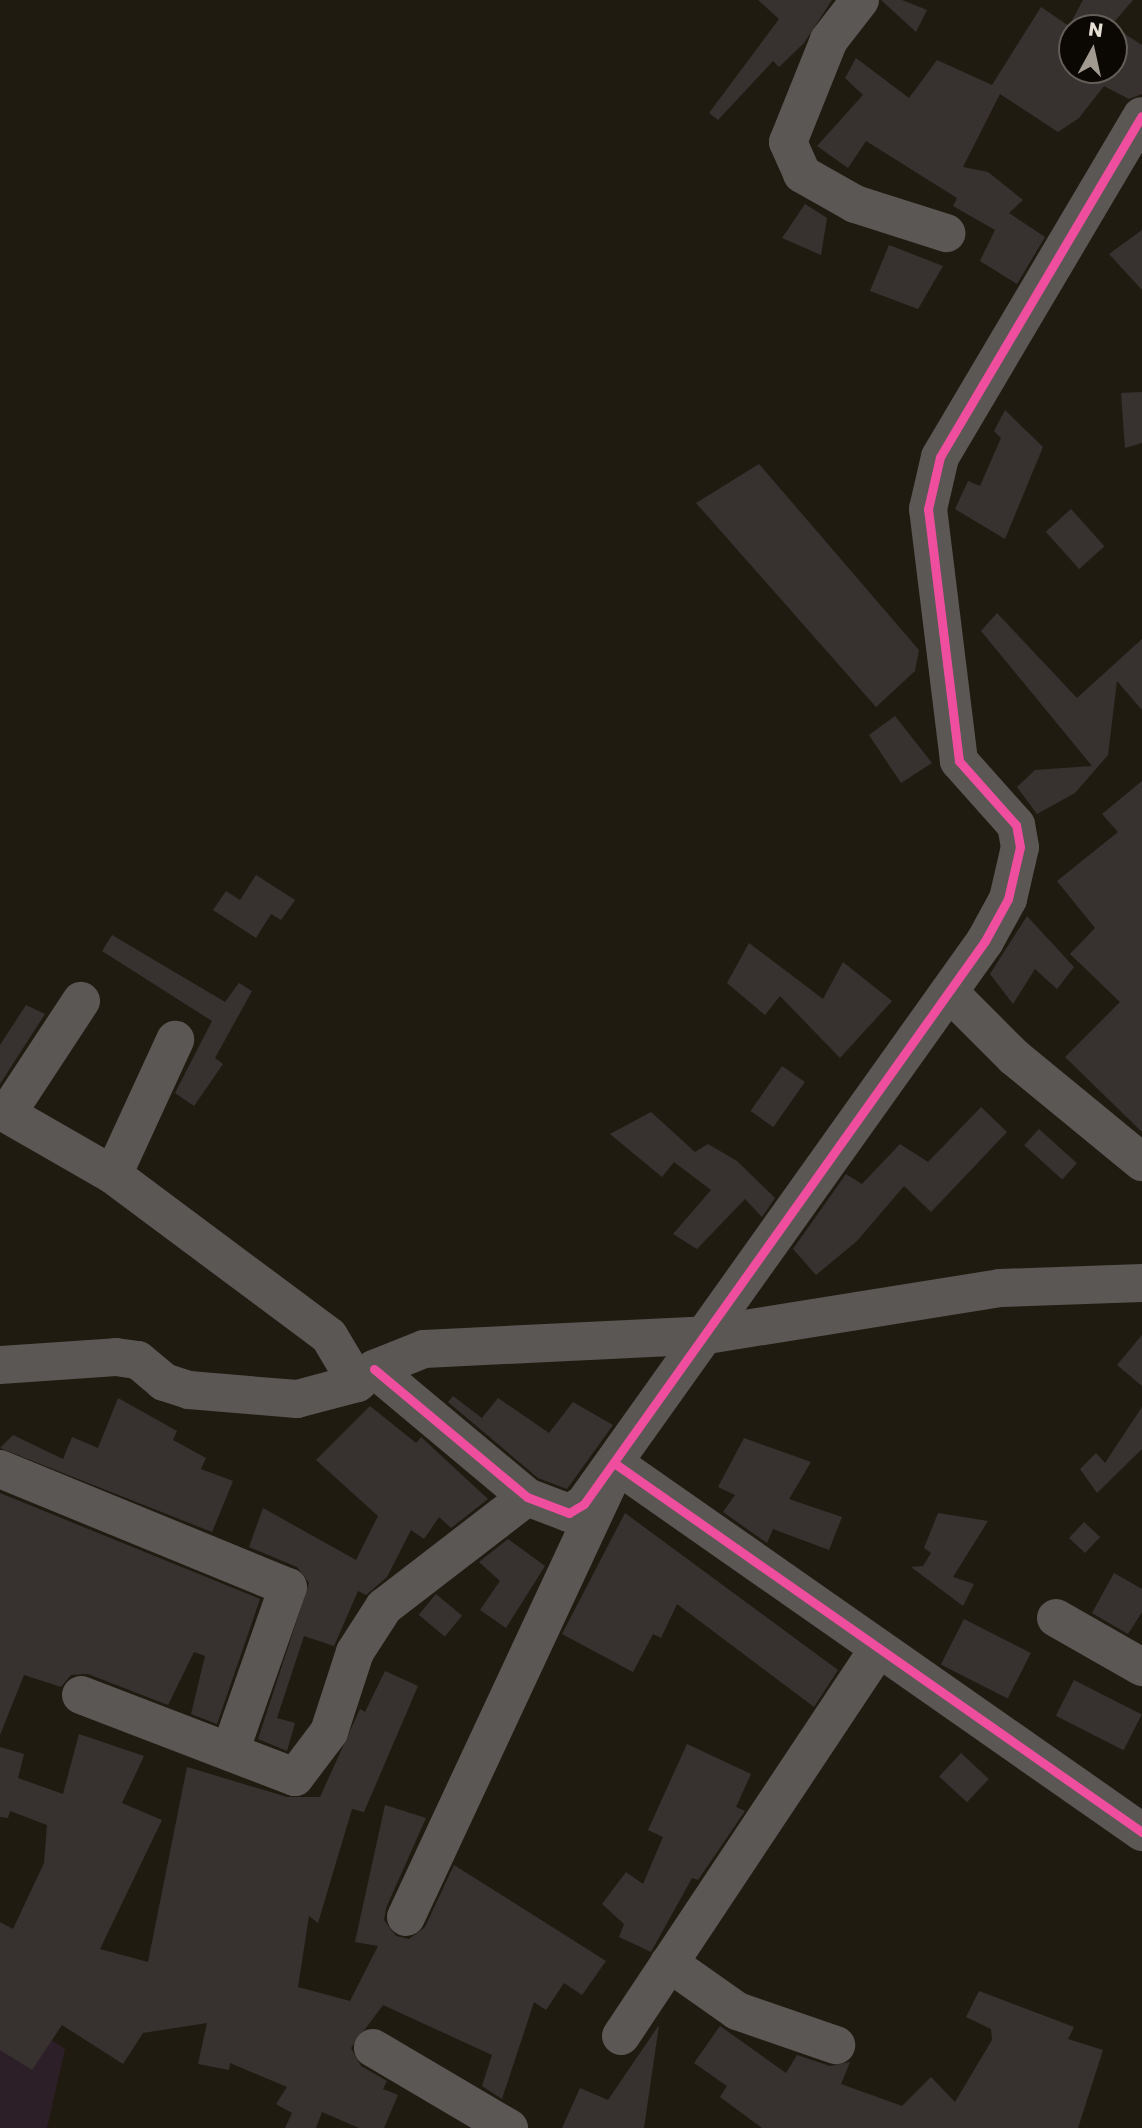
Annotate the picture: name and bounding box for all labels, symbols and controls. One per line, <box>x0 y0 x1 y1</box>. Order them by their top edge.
north arrow <box>1058 14 1128 84</box>
text: N <box>1087 15 1105 44</box>

